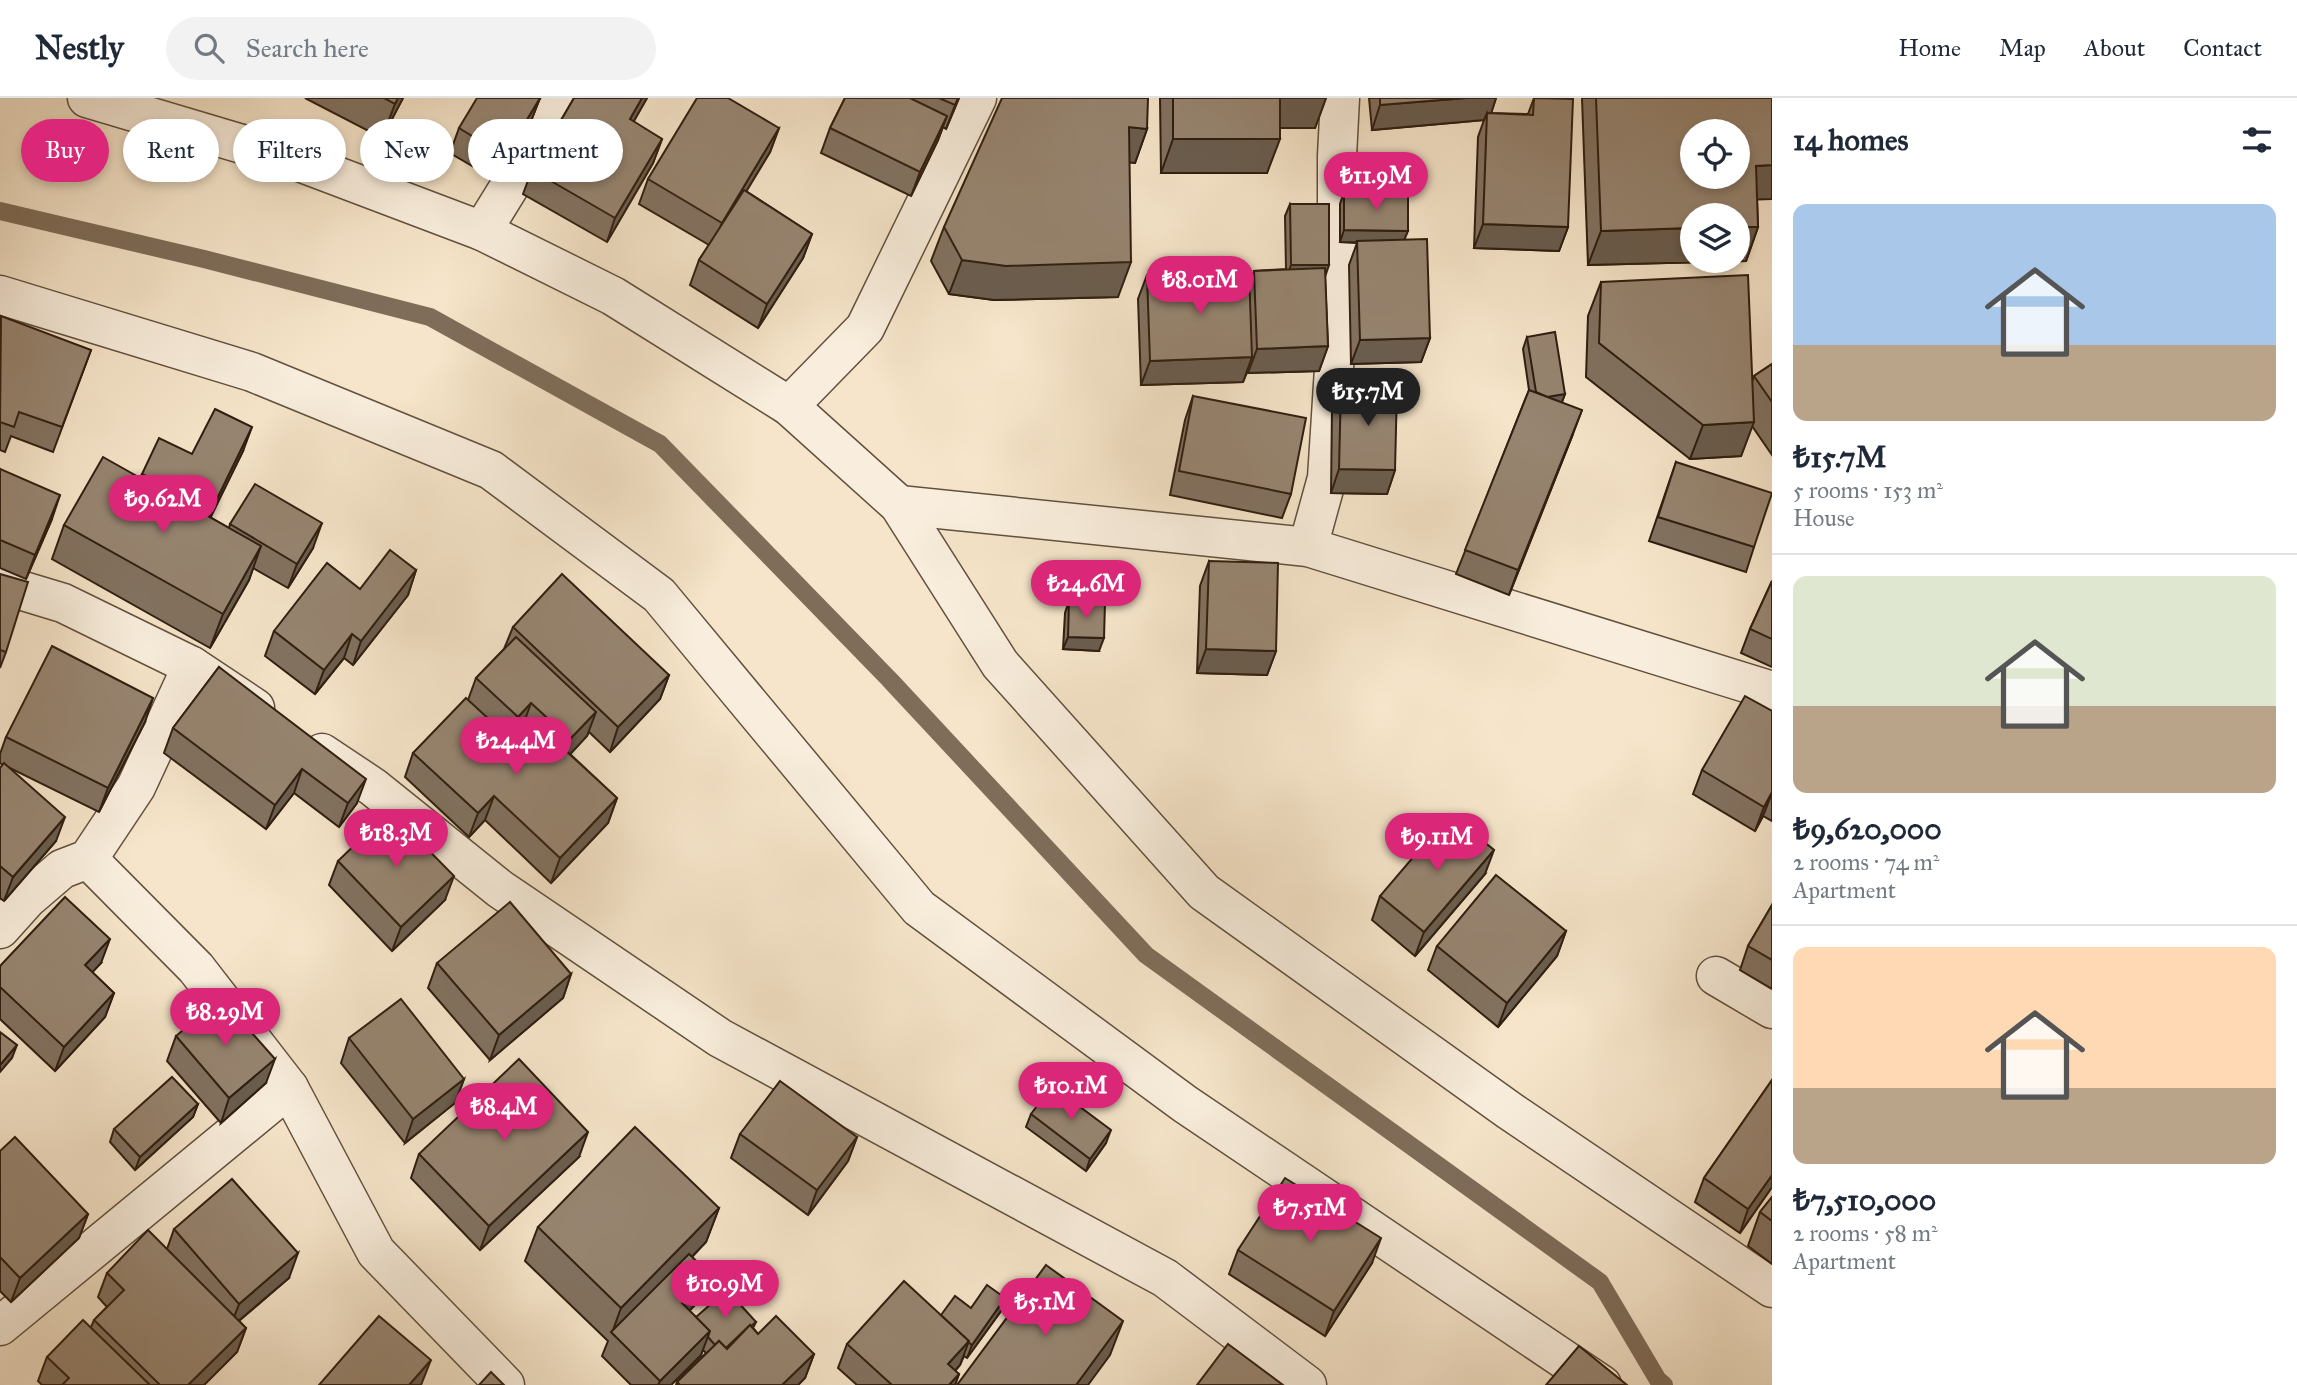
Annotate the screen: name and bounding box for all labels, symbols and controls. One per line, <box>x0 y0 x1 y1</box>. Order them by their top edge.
search box <box>166 17 656 80</box>
text: Nestly <box>35 28 124 68</box>
icon: search <box>190 29 228 67</box>
text: Search here <box>246 32 369 64</box>
text: Home <box>1898 33 1961 63</box>
text: Map <box>1999 33 2046 63</box>
text: About <box>2084 33 2145 63</box>
text: Contact <box>2183 33 2262 63</box>
chip: Buy <box>21 119 109 182</box>
chip: Rent <box>123 119 219 182</box>
chip: Filters <box>233 119 346 182</box>
chip: New <box>360 119 454 182</box>
chip: Apartment <box>468 119 623 182</box>
map controls <box>1680 119 1750 273</box>
button: locate <box>1680 119 1750 189</box>
icon: filters <box>2238 121 2276 159</box>
text: 14 homes <box>1793 122 1908 158</box>
pin: ₺11.9M <box>1319 152 1433 212</box>
text: ₺11.9M <box>1340 161 1412 189</box>
button: layers <box>1680 203 1750 273</box>
icon: home <box>1972 249 2098 375</box>
pin: ₺8.01M <box>1143 256 1257 316</box>
text: ₺8.01M <box>1162 265 1238 293</box>
pin: ₺15.7M <box>1311 368 1425 428</box>
text: ₺15.7M <box>1332 377 1404 405</box>
text: ₺15.7M <box>1793 439 1886 475</box>
pin: ₺9.62M <box>106 476 220 535</box>
text: 5 rooms · 153 m² <box>1793 476 1943 504</box>
text: ₺9.62M <box>124 484 202 512</box>
text: House <box>1793 504 1855 532</box>
pin: ₺24.6M <box>1029 560 1143 620</box>
text: ₺24.6M <box>1047 569 1125 597</box>
icon: home <box>1972 621 2098 747</box>
pin: ₺24.4M <box>459 718 573 777</box>
text: ₺24.4M <box>476 726 556 754</box>
pin: ₺18.3M <box>339 810 453 869</box>
text: ₺9,620,000 <box>1793 811 1942 847</box>
pin: ₺9.11M <box>1380 814 1494 873</box>
text: ₺18.3M <box>360 818 432 846</box>
text: ₺9.11M <box>1401 822 1473 850</box>
text: 2 rooms · 74 m² <box>1793 848 1939 876</box>
text: Apartment <box>1793 876 1896 904</box>
pin: ₺8.29M <box>168 988 282 1048</box>
icon: home <box>1972 992 2098 1118</box>
text: ₺8.29M <box>186 997 264 1025</box>
pin: ₺10.1M <box>1014 1062 1128 1122</box>
text: ₺10.1M <box>1034 1071 1108 1099</box>
pin: ₺8.4M <box>455 1084 553 1143</box>
text: ₺8.4M <box>471 1092 537 1120</box>
text: ₺7,510,000 <box>1793 1182 1936 1218</box>
pin: ₺7.51M <box>1253 1184 1367 1244</box>
text: ₺7.51M <box>1273 1193 1347 1221</box>
text: 2 rooms · 58 m² <box>1793 1219 1938 1247</box>
text: Apartment <box>1793 1247 1896 1275</box>
pin: ₺10.9M <box>668 1260 782 1320</box>
text: ₺10.9M <box>687 1269 763 1297</box>
pin: ₺5.1M <box>996 1278 1094 1338</box>
text: ₺5.1M <box>1015 1287 1075 1315</box>

